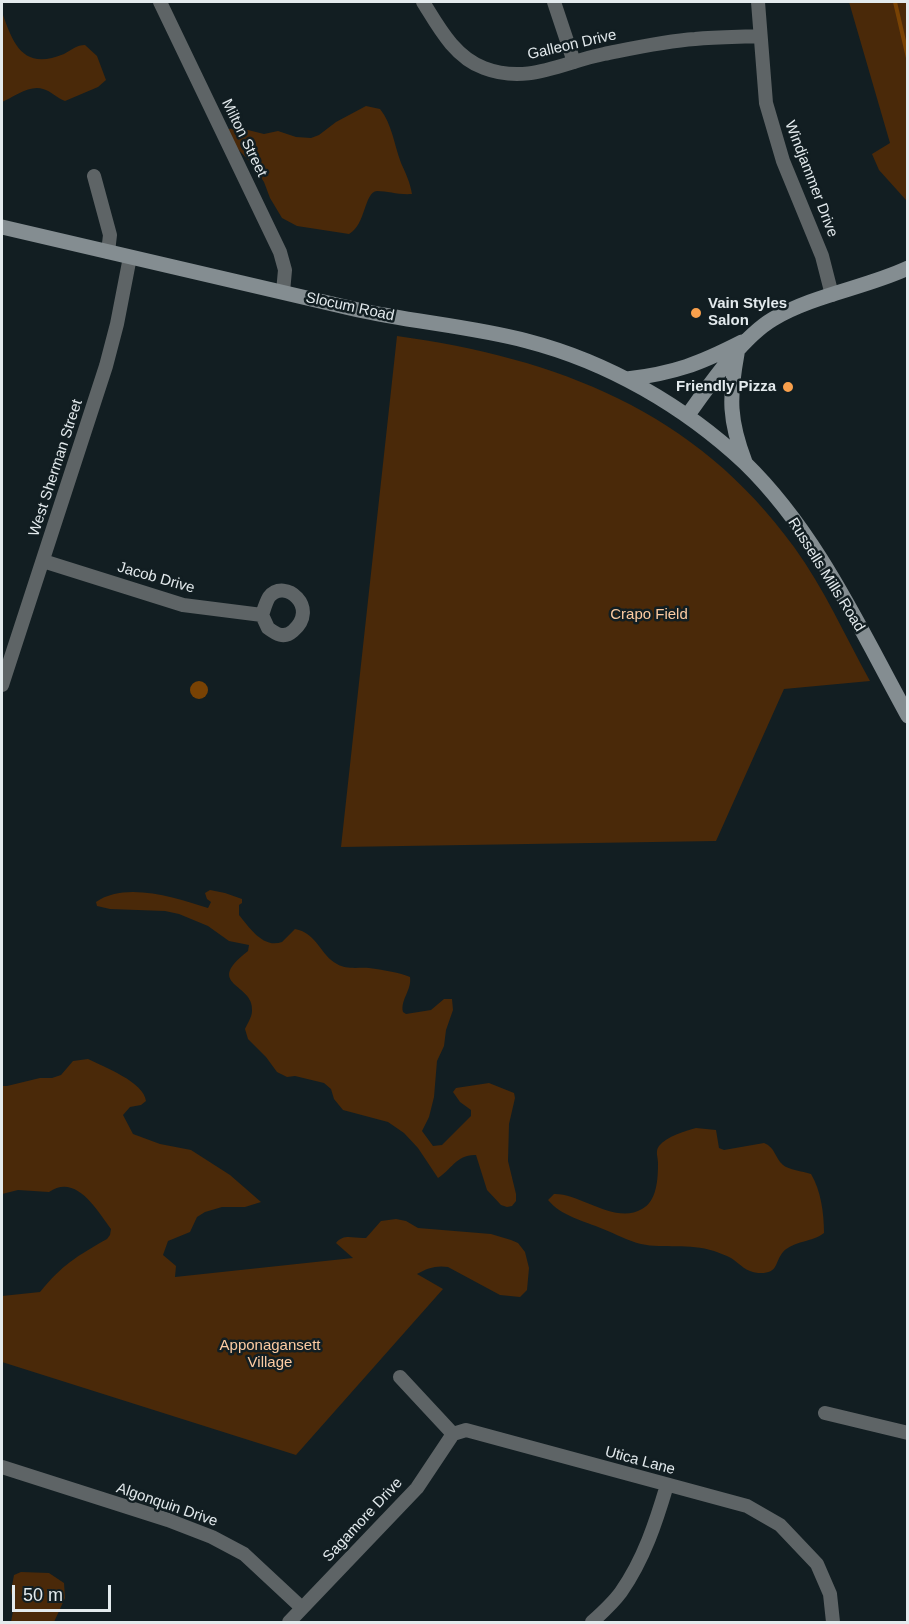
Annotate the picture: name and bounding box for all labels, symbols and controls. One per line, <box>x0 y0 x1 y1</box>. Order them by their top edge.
street label: Galleon Drive <box>526 26 618 64</box>
street label: Milton Street <box>217 96 271 180</box>
street label: Windjammer Drive <box>780 118 842 240</box>
street label: Slocum Road <box>304 289 396 325</box>
place label: Vain Styles Salon <box>708 295 787 330</box>
marker: Vain Styles Salon <box>689 306 703 320</box>
place label: Friendly Pizza <box>676 378 776 396</box>
marker: Friendly Pizza <box>781 380 795 394</box>
street label: West Sherman Street <box>25 397 87 539</box>
street label: Russells Mills Road <box>784 515 868 635</box>
street label: Jacob Drive <box>115 558 197 598</box>
park label: Crapo Field <box>610 606 688 624</box>
park label: Apponagansett Village <box>220 1337 320 1372</box>
street label: Utica Lane <box>603 1443 677 1479</box>
street label: Sagamore Drive <box>319 1474 407 1566</box>
street label: Algonquin Drive <box>114 1479 220 1531</box>
scale bar <box>15 1573 114 1611</box>
text: 50 m <box>23 1585 63 1605</box>

